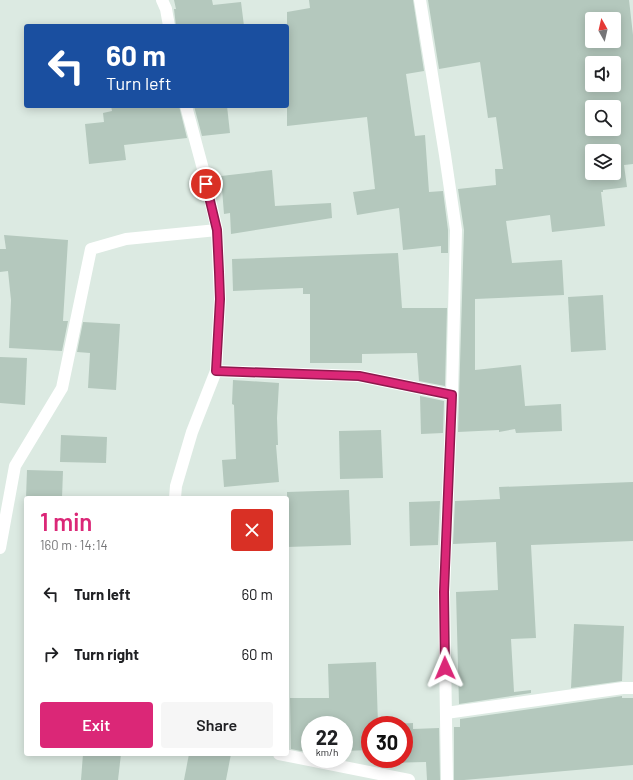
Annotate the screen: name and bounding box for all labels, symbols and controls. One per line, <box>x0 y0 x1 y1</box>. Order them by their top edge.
north arrow <box>585 12 621 48</box>
map controls <box>585 12 621 180</box>
text: 60 m <box>106 38 166 72</box>
icon: left <box>40 40 92 92</box>
button: sound <box>585 56 621 92</box>
text: Turn left <box>106 72 172 94</box>
button: search <box>585 100 621 136</box>
button: layers <box>585 144 621 180</box>
pin <box>189 167 223 201</box>
icon: arrive <box>195 173 217 195</box>
text: 1 min <box>40 507 92 536</box>
button: close <box>231 509 273 551</box>
text: 160 m · 14:14 <box>40 537 108 553</box>
icon: left <box>40 583 62 605</box>
text: Turn left <box>74 585 130 603</box>
text: 60 m <box>241 585 273 603</box>
icon: right <box>40 643 62 665</box>
text: Turn right <box>74 645 139 663</box>
text: 60 m <box>241 645 273 663</box>
position arrow <box>424 647 466 689</box>
button: Exit <box>40 702 153 748</box>
button: Share <box>161 702 273 748</box>
speed limit sign: 30 <box>361 716 413 768</box>
text: 22 <box>316 725 338 749</box>
text: km/h <box>316 746 338 758</box>

